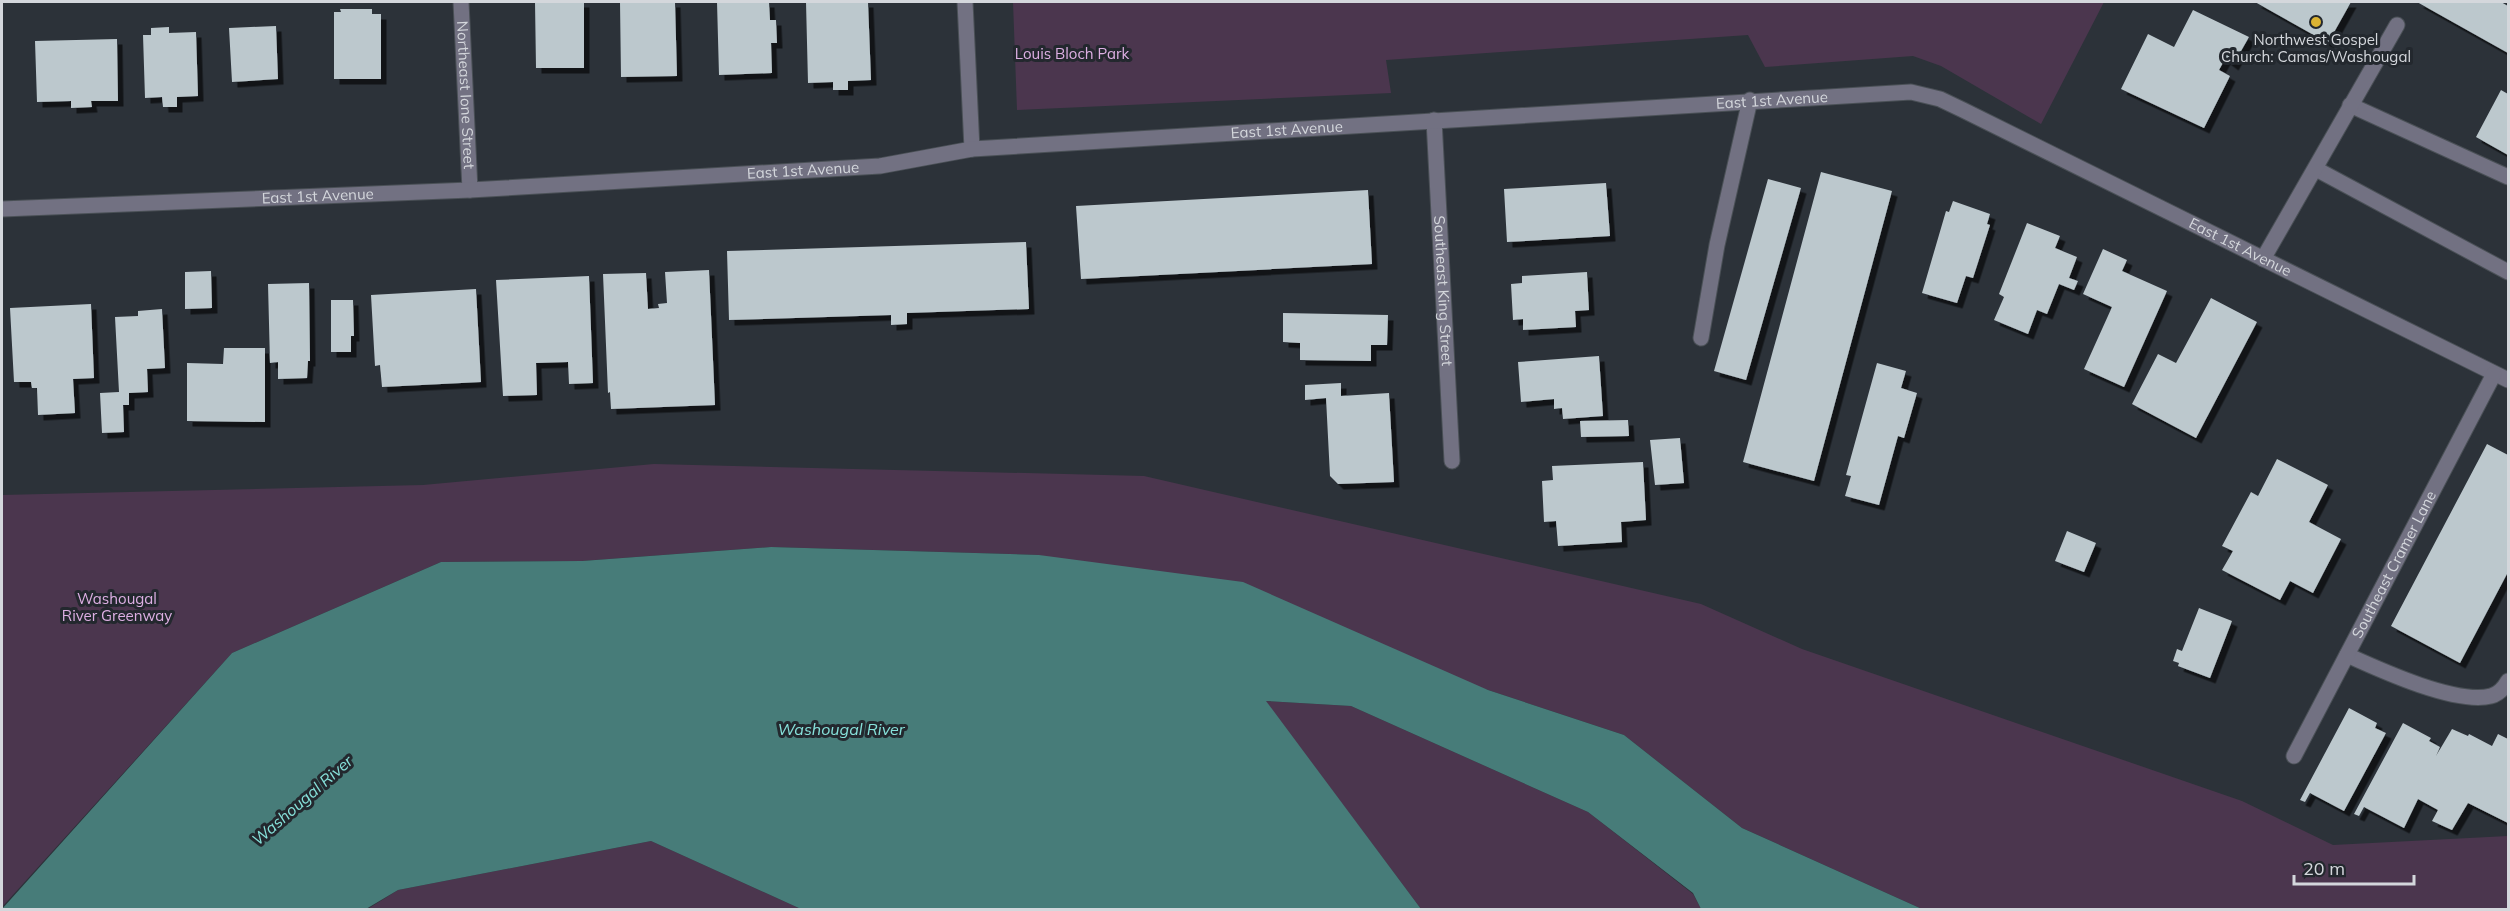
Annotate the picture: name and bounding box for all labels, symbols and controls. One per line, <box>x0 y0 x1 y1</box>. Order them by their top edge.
marker: Northwest Gospel Church: Camas/Washougal <box>2309 15 2323 29</box>
street label: Northeast Ione Street <box>453 20 479 169</box>
place label: Northwest Gospel Church: Camas/Washougal <box>2221 30 2411 66</box>
park label: Louis Bloch Park <box>1015 44 1129 63</box>
street label: East 1st Avenue <box>1715 87 1828 113</box>
street label: East 1st Avenue <box>1230 117 1343 142</box>
street label: East 1st Avenue <box>746 157 860 183</box>
street label: East 1st Avenue <box>261 184 374 207</box>
street label: East 1st Avenue <box>2186 213 2295 280</box>
street label: Southeast King Street <box>1430 215 1457 367</box>
street label: Southeast Cramer Lane <box>2347 487 2440 641</box>
park label: Washougal River Greenway <box>62 589 172 625</box>
water label: Washougal River <box>777 719 906 739</box>
water label: Washougal River <box>247 750 357 849</box>
scale bar <box>2294 848 2414 886</box>
text: 20 m <box>2303 857 2345 880</box>

